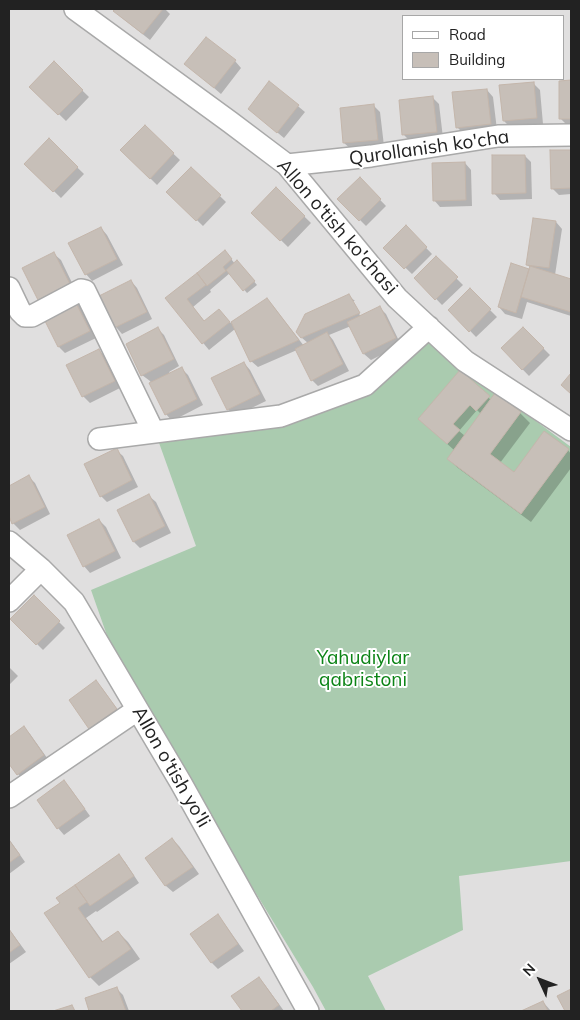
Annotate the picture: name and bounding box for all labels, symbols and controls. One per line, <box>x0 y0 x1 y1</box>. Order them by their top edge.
legend <box>402 15 565 80</box>
text: Road <box>449 25 486 44</box>
text: Building <box>449 50 505 69</box>
street label: Qurollanish ko'cha <box>347 125 511 171</box>
street label: Allon o'tish ko'chasi <box>272 155 402 299</box>
park label: Yahudiylar qabristoni <box>317 647 409 691</box>
street label: Allon o'tish yo'li <box>127 703 215 831</box>
north arrow <box>515 955 565 1005</box>
text: N <box>519 960 539 980</box>

